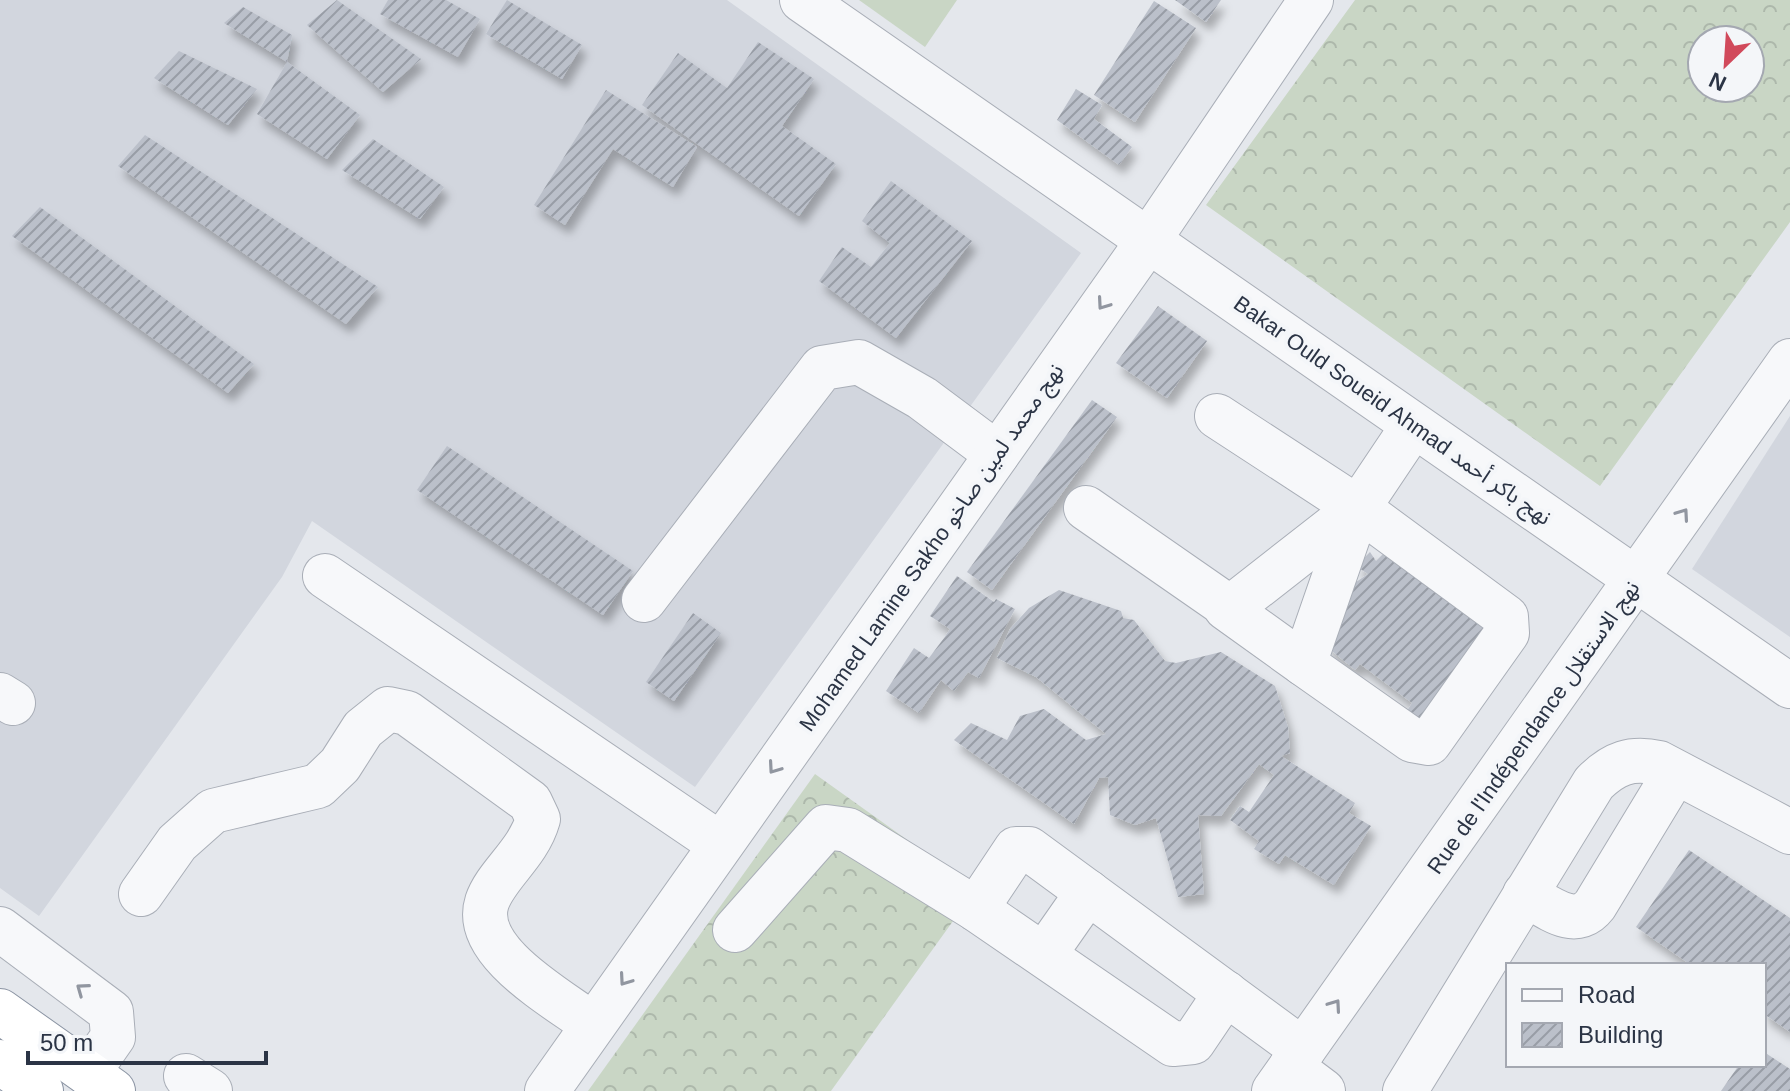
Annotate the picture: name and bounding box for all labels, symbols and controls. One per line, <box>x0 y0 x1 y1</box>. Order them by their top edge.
north arrow <box>1686 24 1766 104</box>
text: N <box>1705 67 1730 96</box>
street label: Bakar Ould Soueid Ahmad نهج باكر أحمد <box>1227 290 1557 533</box>
one-way arrow <box>1098 296 1113 310</box>
street label: Mohamed Lamine Sakho نهج محمد لمين صاخو <box>794 359 1072 738</box>
one-way arrow <box>1673 509 1688 523</box>
street label: Rue de l'Indépendance نهج الاستقلال <box>1422 576 1648 881</box>
one-way arrow <box>769 759 784 773</box>
legend <box>1506 963 1766 1067</box>
one-way arrow <box>620 972 635 986</box>
text: Road <box>1578 981 1635 1008</box>
one-way arrow <box>77 984 91 999</box>
one-way arrow <box>1325 999 1340 1013</box>
scale bar <box>28 1015 266 1065</box>
text: Building <box>1578 1021 1663 1048</box>
text: 50 m <box>40 1029 93 1056</box>

